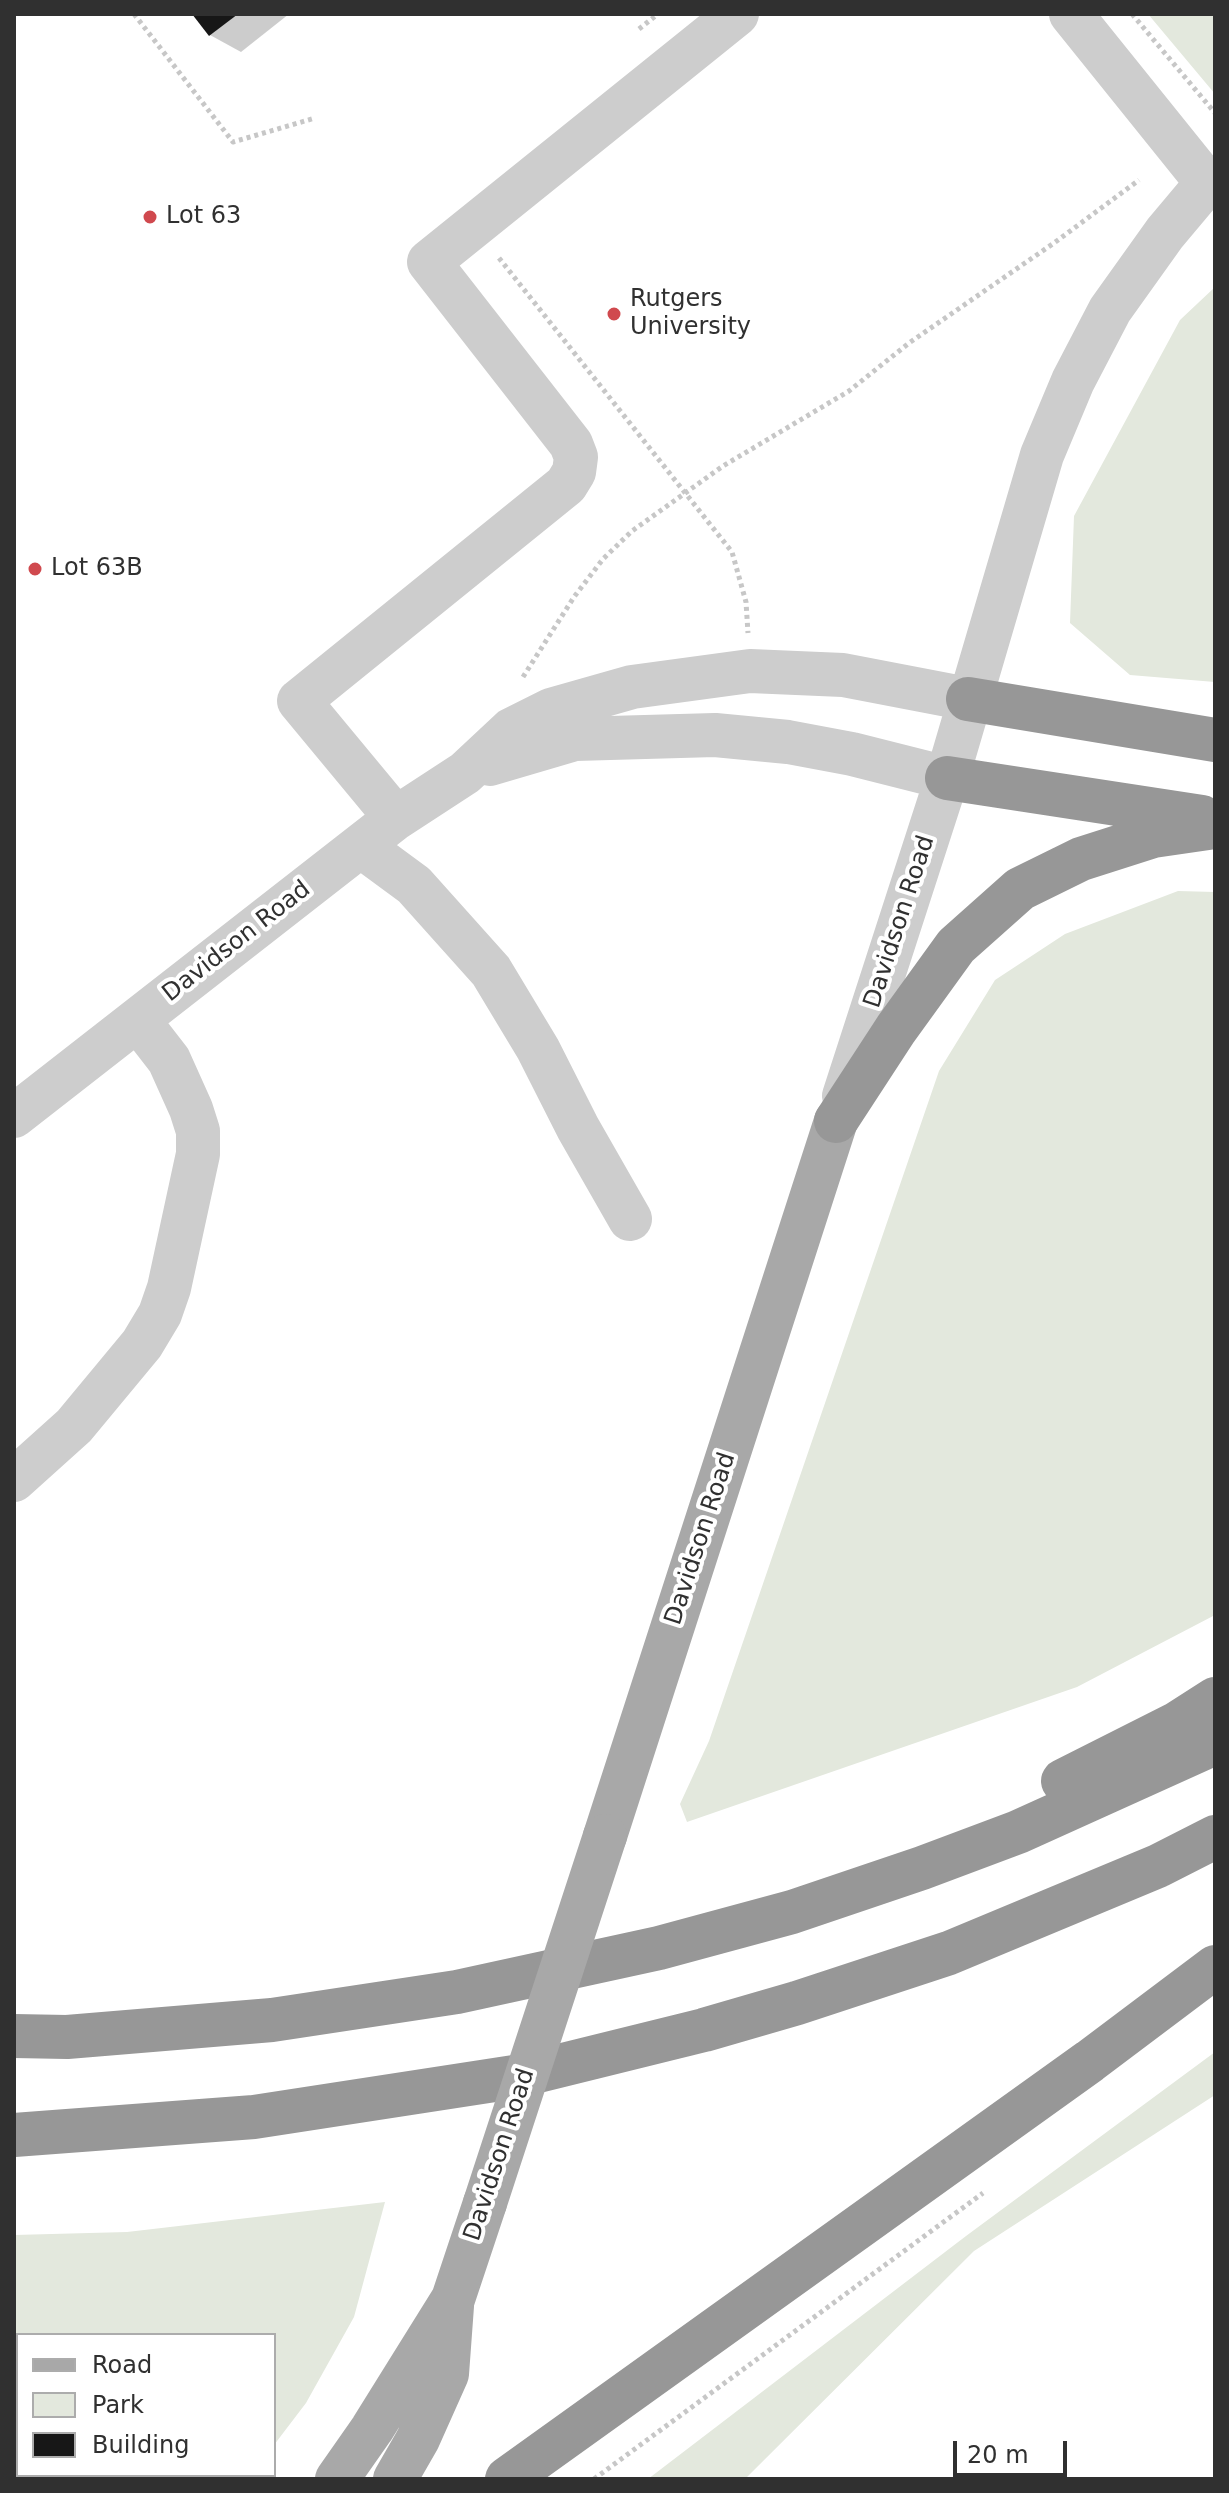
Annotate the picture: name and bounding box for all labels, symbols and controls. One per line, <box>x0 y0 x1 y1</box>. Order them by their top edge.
place label: Lot 63 <box>166 203 241 231</box>
marker: Lot 63 <box>141 208 159 226</box>
place label: Rutgers University <box>630 286 751 342</box>
marker: Rutgers University <box>605 305 623 323</box>
place label: Lot 63B <box>51 555 143 583</box>
marker: Lot 63B <box>26 560 44 578</box>
street label: Davidson Road <box>859 832 941 1012</box>
street label: Davidson Road <box>157 875 317 1009</box>
street label: Davidson Road <box>660 1449 742 1629</box>
street label: Davidson Road <box>459 2065 541 2245</box>
legend <box>16 2333 276 2477</box>
text: Road <box>92 2351 152 2379</box>
text: Park <box>92 2391 144 2419</box>
scale bar <box>957 2425 1071 2475</box>
text: Building <box>92 2431 189 2459</box>
text: 20 m <box>967 2441 1029 2469</box>

